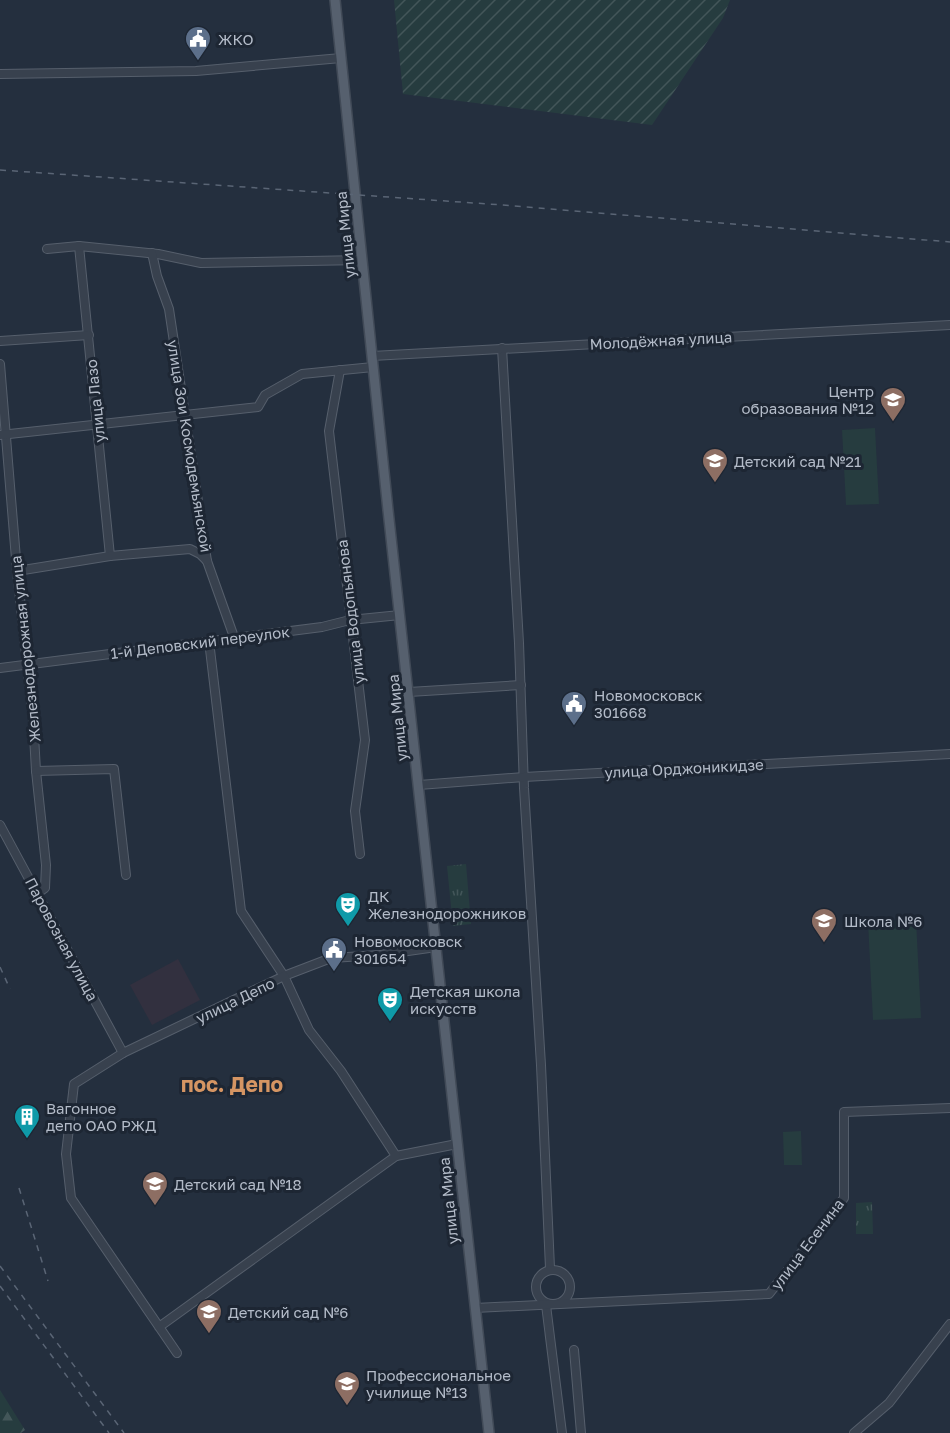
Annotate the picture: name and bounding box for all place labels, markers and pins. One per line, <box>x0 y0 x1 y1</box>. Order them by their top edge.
public building icon: ЖКО <box>183 24 213 62</box>
place label: ЖКО <box>218 30 254 48</box>
place label: Центр образования №12 <box>742 382 874 417</box>
school or university icon: Центр образования №12 <box>878 385 908 423</box>
school or university icon: Детский сад №21 <box>700 446 730 484</box>
place label: Детский сад №21 <box>734 452 861 470</box>
place label: Новомосковск 301668 <box>594 686 703 721</box>
public building icon: Новомосковск 301668 <box>559 689 589 727</box>
place label: ДК Железнодорожников <box>368 887 526 922</box>
theatre icon: ДК Железнодорожников <box>333 890 363 928</box>
school or university icon: Школа №6 <box>809 906 839 944</box>
place label: Школа №6 <box>844 912 922 930</box>
place label: Новомосковск 301654 <box>354 932 463 967</box>
public building icon: Новомосковск 301654 <box>319 935 349 973</box>
place label: Детская школа искусств <box>410 982 521 1017</box>
theatre icon: Детская школа искусств <box>375 985 405 1023</box>
place label: Вагонное депо ОАО РЖД <box>46 1099 156 1134</box>
building icon: Вагонное депо ОАО РЖД <box>12 1102 42 1140</box>
school or university icon: Детский сад №18 <box>140 1169 170 1207</box>
place label: Детский сад №18 <box>174 1175 302 1193</box>
school or university icon: Детский сад №6 <box>194 1297 224 1335</box>
place label: Детский сад №6 <box>228 1303 348 1321</box>
place label: Профессиональное училище №13 <box>366 1366 511 1401</box>
school or university icon: Профессиональное училище №13 <box>332 1369 362 1407</box>

